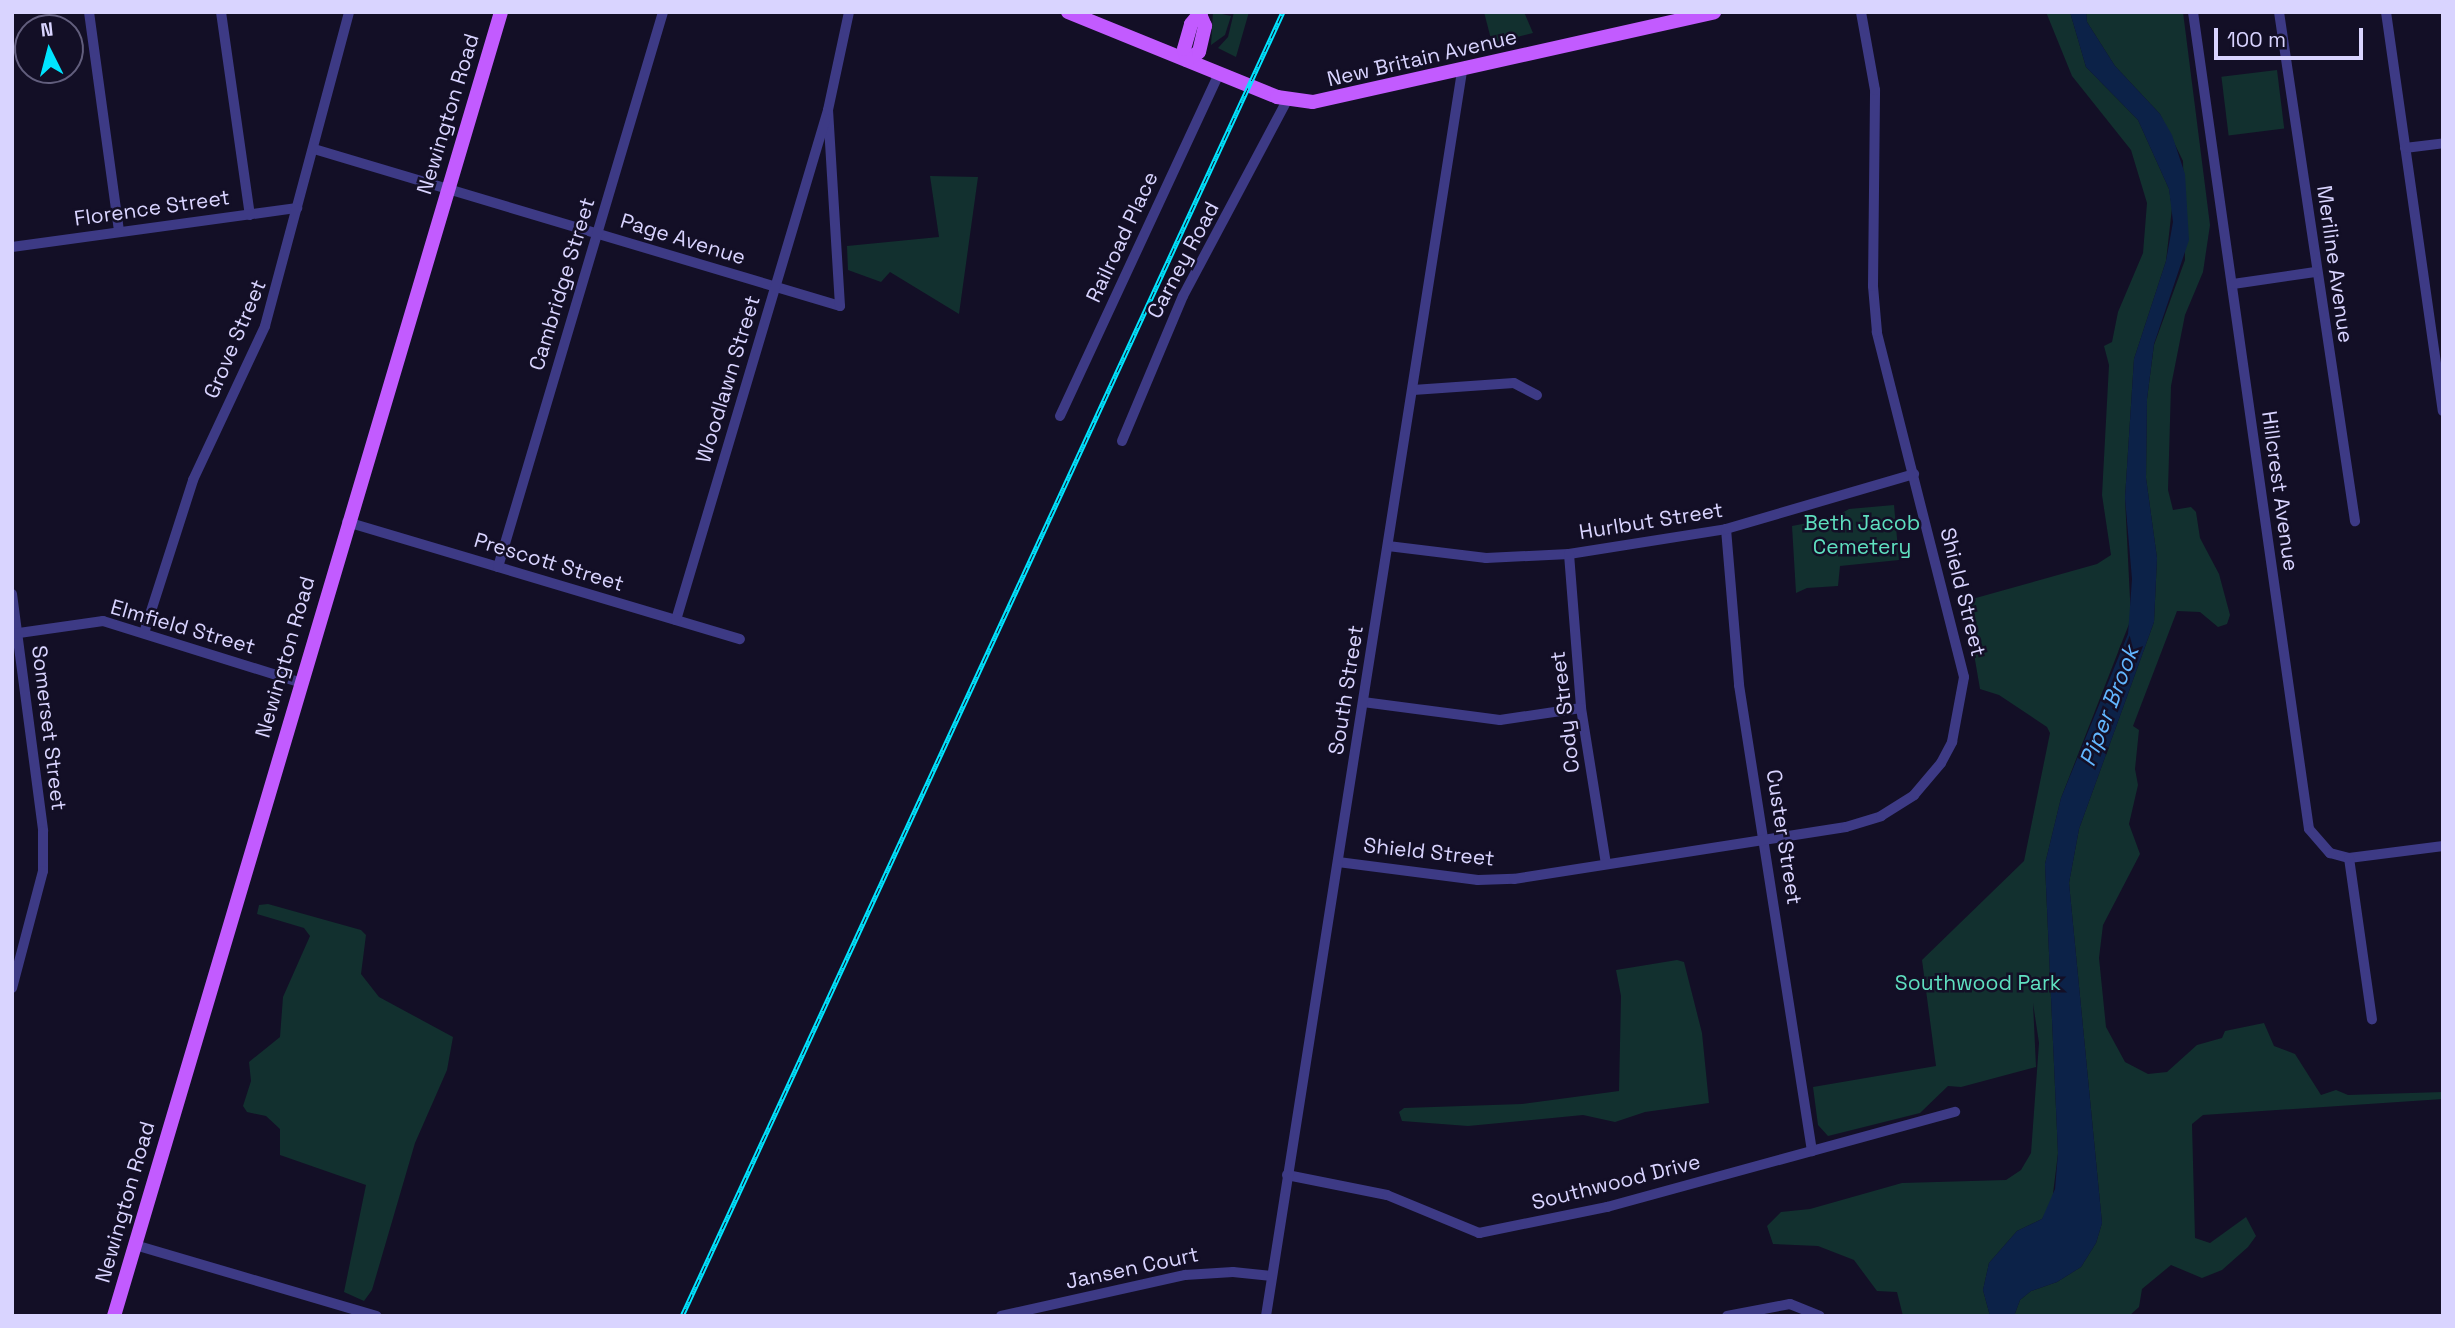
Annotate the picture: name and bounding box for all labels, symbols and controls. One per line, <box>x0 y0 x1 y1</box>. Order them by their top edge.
north arrow <box>14 14 84 84</box>
scale bar <box>2217 14 2366 58</box>
text: N <box>39 17 55 43</box>
street label: New Britain Avenue <box>1324 24 1520 92</box>
text: 100 m <box>2227 26 2286 53</box>
street label: Newington Road <box>412 31 484 197</box>
street label: Railroad Place <box>1081 168 1163 306</box>
street label: Meriline Avenue <box>2311 184 2359 344</box>
street label: Florence Street <box>73 185 231 231</box>
street label: Cambridge Street <box>524 195 600 373</box>
street label: Carney Road <box>1142 197 1224 323</box>
street label: Page Avenue <box>617 208 749 270</box>
street label: Grove Street <box>199 276 271 402</box>
street label: Woodlawn Street <box>691 292 765 466</box>
street label: Hillcrest Avenue <box>2256 409 2304 573</box>
street label: Hurlbut Street <box>1577 497 1725 545</box>
park label: Beth Jacob Cemetery <box>1804 510 1920 560</box>
street label: Shield Street <box>1935 525 1991 659</box>
street label: Prescott Street <box>471 527 627 597</box>
street label: Newington Road <box>250 573 320 741</box>
street label: Elmfield Street <box>108 594 258 660</box>
street label: South Street <box>1323 623 1369 757</box>
water label: Piper Brook <box>2073 642 2145 770</box>
street label: Somerset Street <box>26 644 72 812</box>
street label: Cody Street <box>1545 650 1585 774</box>
street label: Custer Street <box>1761 768 1807 906</box>
street label: Shield Street <box>1362 833 1496 871</box>
park label: Southwood Park <box>1895 970 2061 996</box>
street label: Newington Road <box>90 1118 160 1286</box>
street label: Southwood Drive <box>1529 1149 1703 1215</box>
street label: Jansen Court <box>1063 1242 1201 1294</box>

